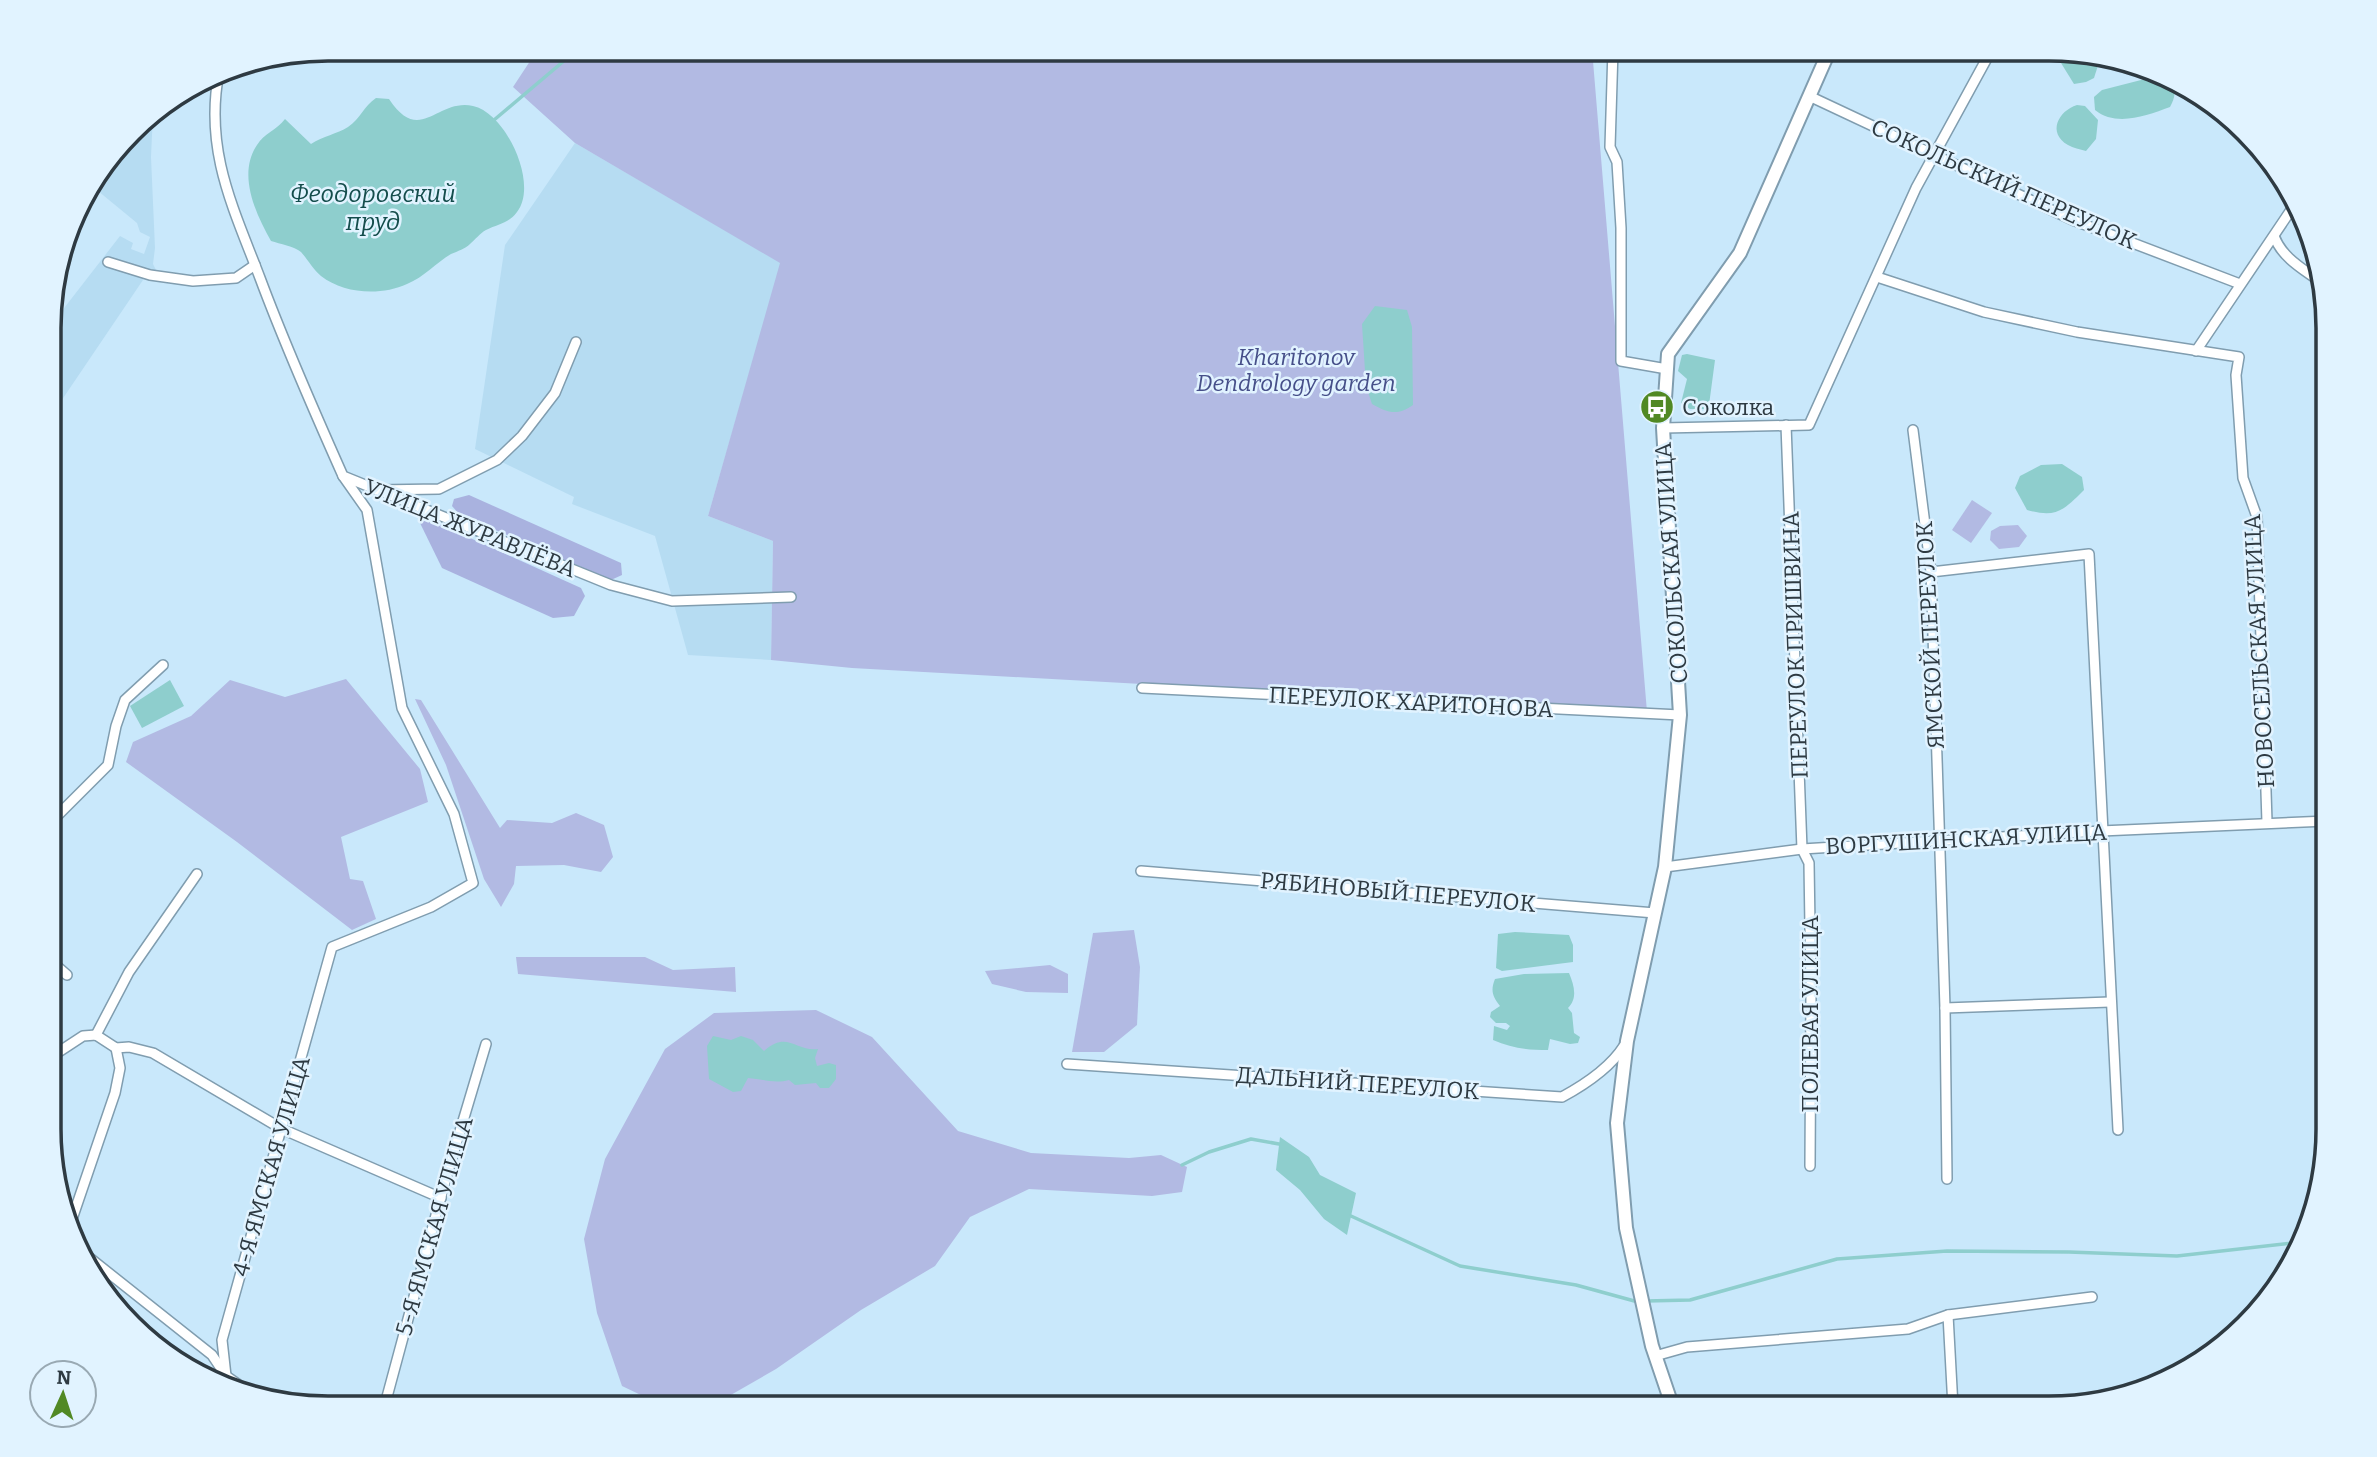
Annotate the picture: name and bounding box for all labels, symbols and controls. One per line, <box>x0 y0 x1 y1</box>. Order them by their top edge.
street label: СОКОЛЬСКИЙ ПЕРЕУЛОК <box>1867 113 2141 255</box>
water label: Феодоровский пруд <box>290 180 456 236</box>
park label: Kharitonov Dendrology garden <box>1196 343 1396 397</box>
bus stop icon: Соколка <box>1638 388 1676 426</box>
place label: Соколка <box>1682 393 1775 421</box>
street label: СОКОЛЬСКАЯ УЛИЦА <box>1649 441 1693 685</box>
street label: УЛИЦА ЖУРАВЛЁВА <box>360 473 581 584</box>
street label: ПЕРЕУЛОК ПРИШВИНА <box>1776 510 1814 779</box>
street label: НОВОСЕЛЬСКАЯ УЛИЦА <box>2238 513 2280 789</box>
street label: ЯМСКОЙ ПЕРЕУЛОК <box>1910 520 1950 750</box>
street label: ПЕРЕУЛОК ХАРИТОНОВА <box>1268 681 1555 723</box>
street label: ВОРГУШИНСКАЯ УЛИЦА <box>1825 818 2108 860</box>
street label: РЯБИНОВЫЙ ПЕРЕУЛОК <box>1259 866 1537 918</box>
street label: ПОЛЕВАЯ УЛИЦА <box>1796 915 1824 1113</box>
street label: 4-Я ЯМСКАЯ УЛИЦА <box>226 1052 316 1279</box>
street label: ДАЛЬНИЙ ПЕРЕУЛОК <box>1235 1061 1481 1105</box>
street label: 5-Я ЯМСКАЯ УЛИЦА <box>389 1113 479 1339</box>
north arrow <box>28 1359 98 1429</box>
text: N <box>56 1366 72 1389</box>

